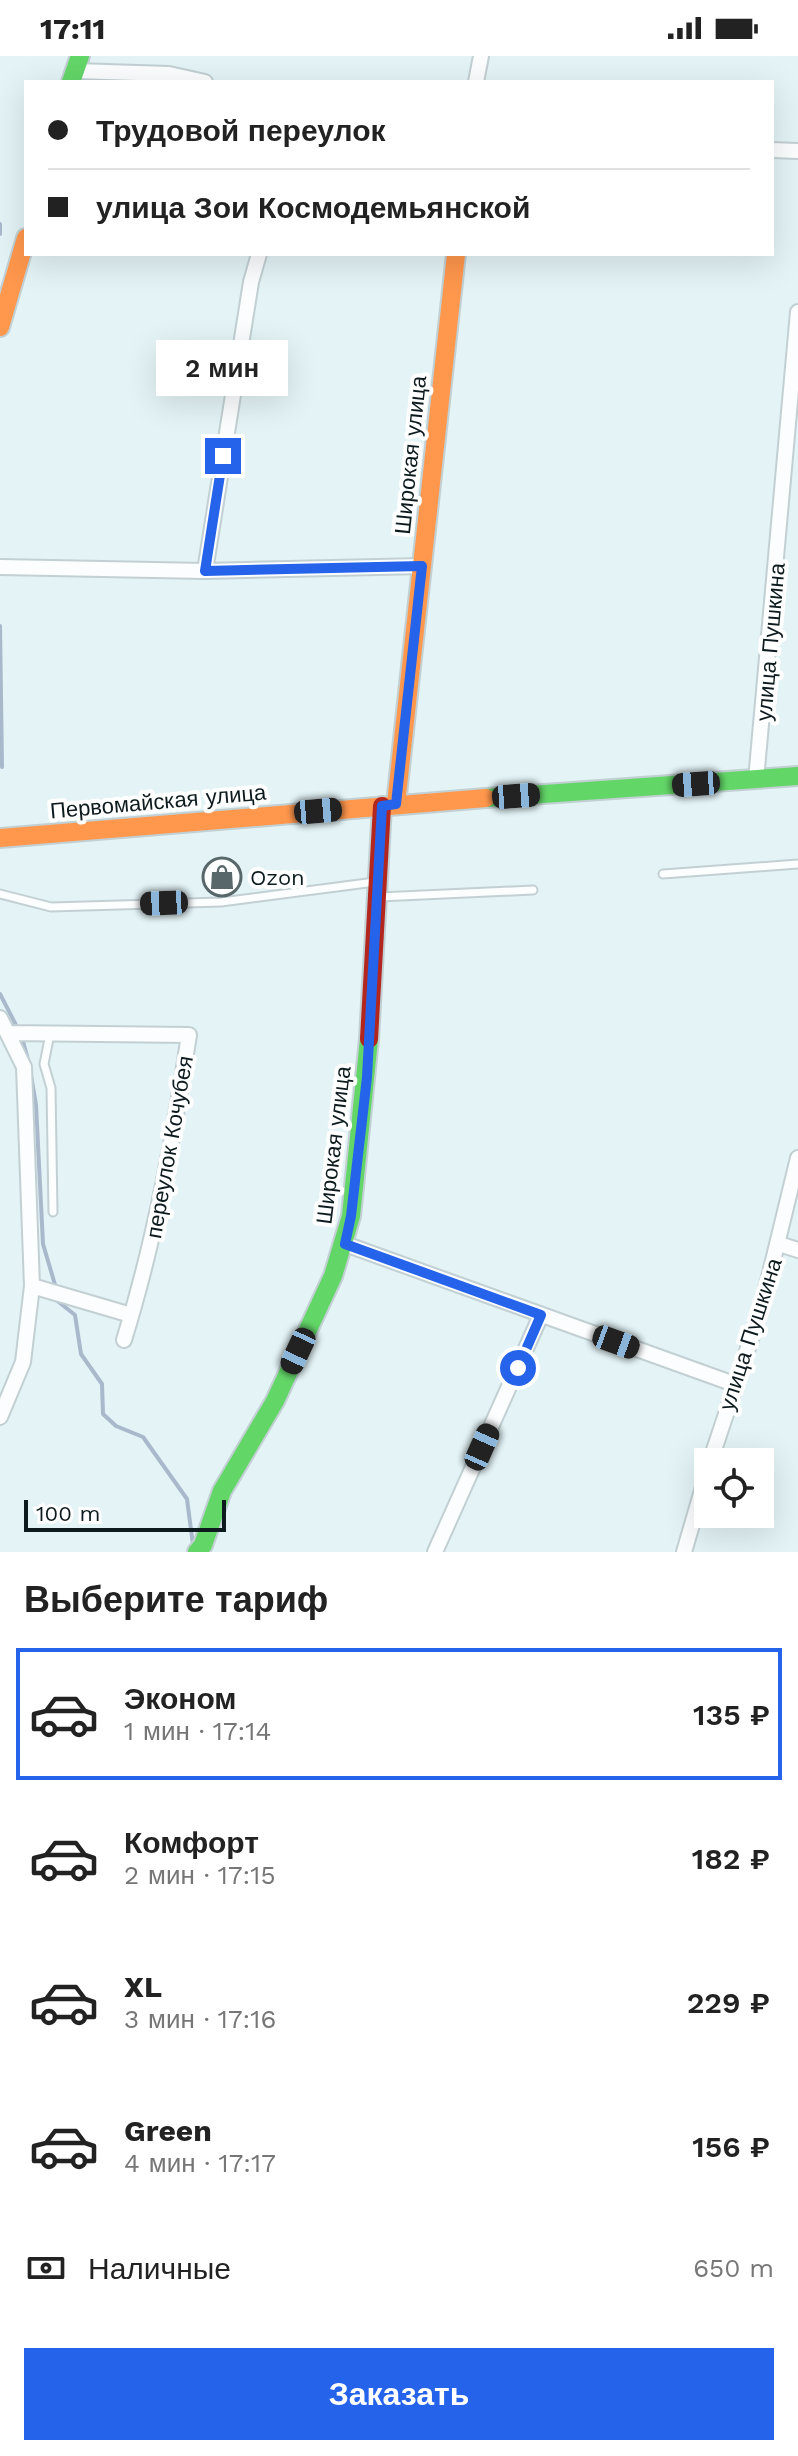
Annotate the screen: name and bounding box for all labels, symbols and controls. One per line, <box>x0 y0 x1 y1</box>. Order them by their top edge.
text: 17:11 <box>40 11 106 46</box>
text: Трудовой переулок <box>96 113 386 148</box>
text: улица Зои Космодемьянской <box>96 190 530 225</box>
callout: 2 мин <box>157 340 289 396</box>
text: 2 мин <box>185 353 259 383</box>
street label: Широкая улица <box>390 374 431 536</box>
route end <box>205 438 241 474</box>
street label: улица Пушкина <box>751 561 790 722</box>
car <box>671 770 721 798</box>
street label: Первомайская улица <box>49 780 268 823</box>
car <box>491 782 541 810</box>
car <box>293 797 343 825</box>
shop icon: Ozon <box>201 856 243 898</box>
place label: Ozon <box>250 865 305 890</box>
car <box>140 890 188 916</box>
street label: переулок Кочубея <box>141 1054 198 1240</box>
street label: Широкая улица <box>311 1064 356 1226</box>
street label: улица Пушкина <box>714 1254 787 1414</box>
car <box>589 1323 643 1361</box>
car <box>277 1324 319 1378</box>
route start <box>500 1350 536 1386</box>
car <box>461 1420 503 1474</box>
map controls <box>694 1448 774 1528</box>
button: locate <box>694 1448 774 1528</box>
scale bar <box>24 1496 226 1532</box>
text: 100 m <box>36 1501 100 1526</box>
text: Выберите тариф <box>24 1579 328 1621</box>
icon: car <box>28 1678 100 1750</box>
text: Эконом <box>124 1681 237 1716</box>
text: 135 ₽ <box>693 1697 770 1732</box>
text: 1 мин · 17:14 <box>124 1716 271 1746</box>
icon: car <box>28 1822 100 1894</box>
text: Комфорт <box>124 1825 259 1860</box>
text: 182 ₽ <box>692 1841 770 1876</box>
text: 2 мин · 17:15 <box>124 1860 276 1890</box>
icon: car <box>28 1966 100 2038</box>
text: XL <box>124 1969 162 2004</box>
text: 229 ₽ <box>687 1985 770 2020</box>
text: 3 мин · 17:16 <box>124 2004 276 2034</box>
icon: car <box>28 2110 100 2182</box>
text: Green <box>124 2113 212 2148</box>
text: 156 ₽ <box>692 2129 770 2164</box>
text: 4 мин · 17:17 <box>124 2148 276 2178</box>
icon: cash <box>24 2246 68 2290</box>
text: Наличные <box>88 2251 231 2286</box>
text: 650 m <box>693 2253 774 2283</box>
button: Заказать <box>24 2348 774 2440</box>

